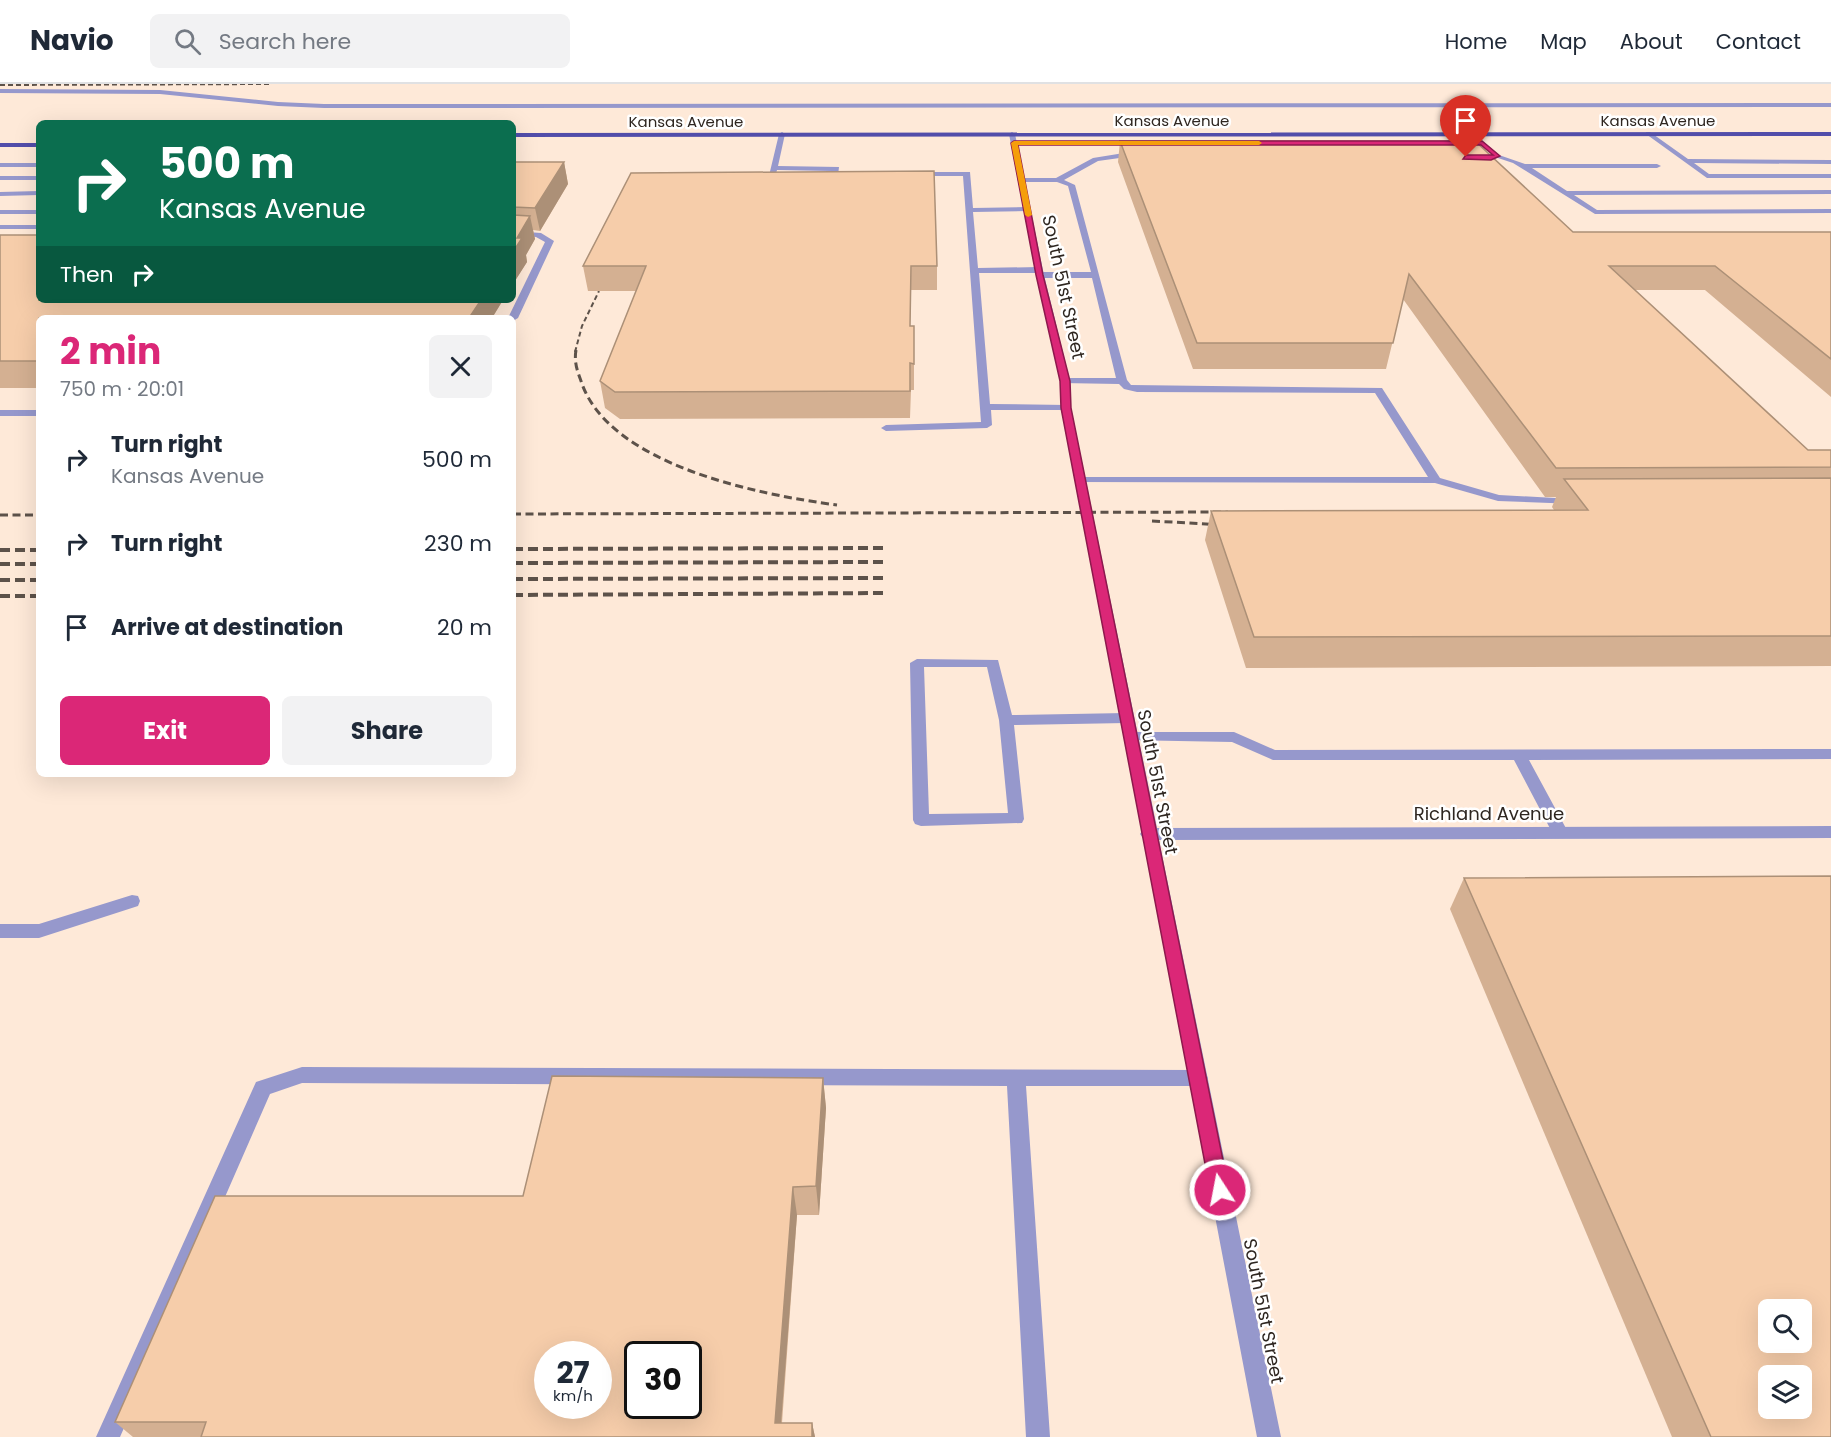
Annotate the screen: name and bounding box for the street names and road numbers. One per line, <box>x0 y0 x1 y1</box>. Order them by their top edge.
street label: Kansas Avenue <box>1115 110 1229 131</box>
street label: Kansas Avenue <box>1601 110 1715 131</box>
street label: Kansas Avenue <box>629 111 743 132</box>
street label: South 51st Street <box>1036 212 1092 362</box>
street label: South 51st Street <box>1132 707 1184 857</box>
street label: Richland Avenue <box>1414 801 1564 826</box>
street label: South 51st Street <box>1238 1236 1290 1386</box>

